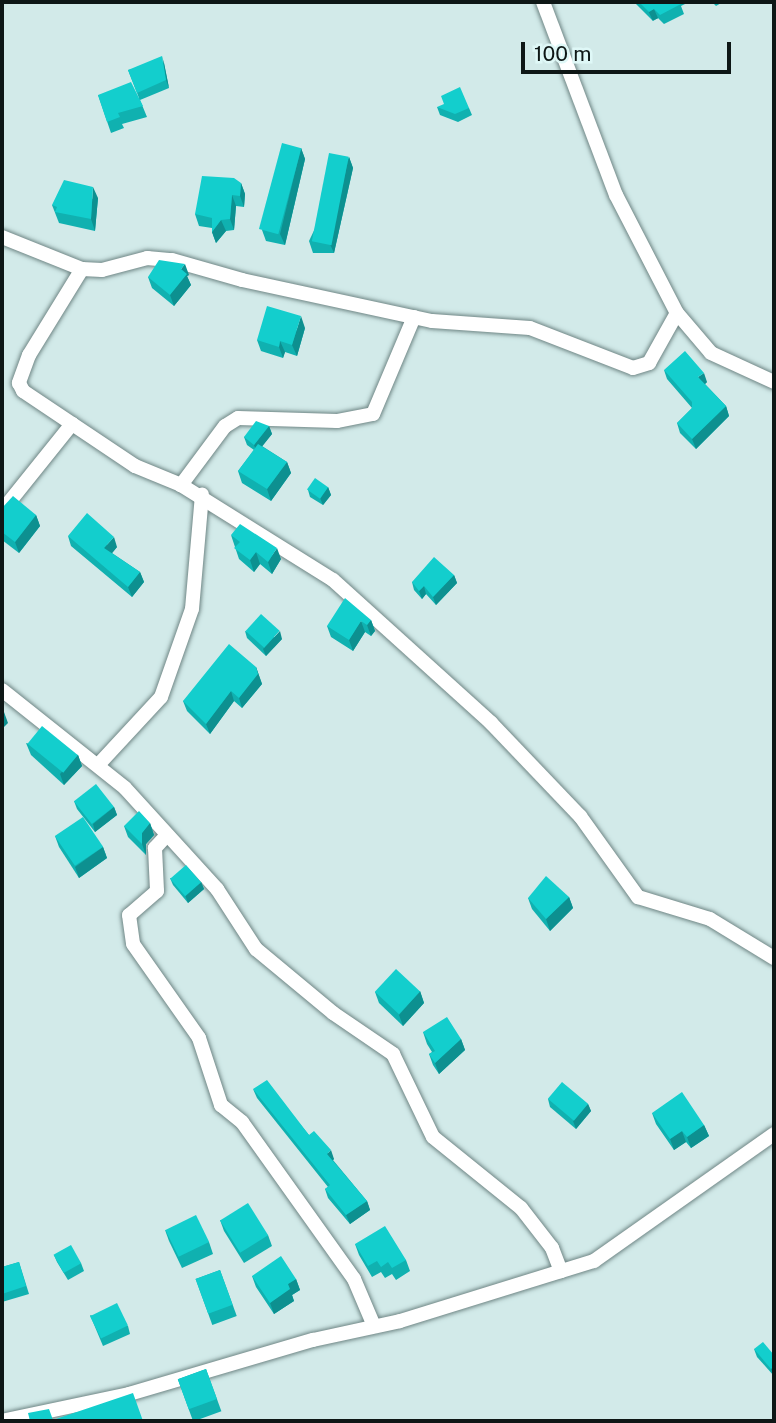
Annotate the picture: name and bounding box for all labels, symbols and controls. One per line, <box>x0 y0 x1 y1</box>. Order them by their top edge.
scale bar <box>524 28 734 72</box>
text: 100 m <box>534 41 591 66</box>

